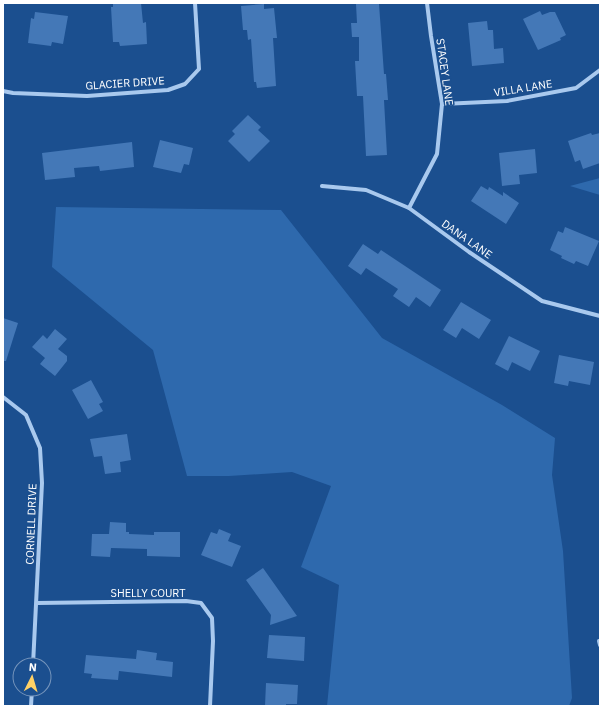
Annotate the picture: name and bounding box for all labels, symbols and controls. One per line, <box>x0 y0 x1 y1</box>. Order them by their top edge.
street label: STACEY LANE <box>433 37 457 107</box>
street label: GLACIER DRIVE <box>85 73 165 93</box>
street label: VILLA LANE <box>493 76 553 100</box>
street label: DANA LANE <box>439 216 495 262</box>
street label: CORNELL DRIVE <box>23 483 39 565</box>
street label: SHELLY COURT <box>111 586 186 600</box>
north arrow <box>12 657 52 697</box>
text: N <box>28 660 37 674</box>

